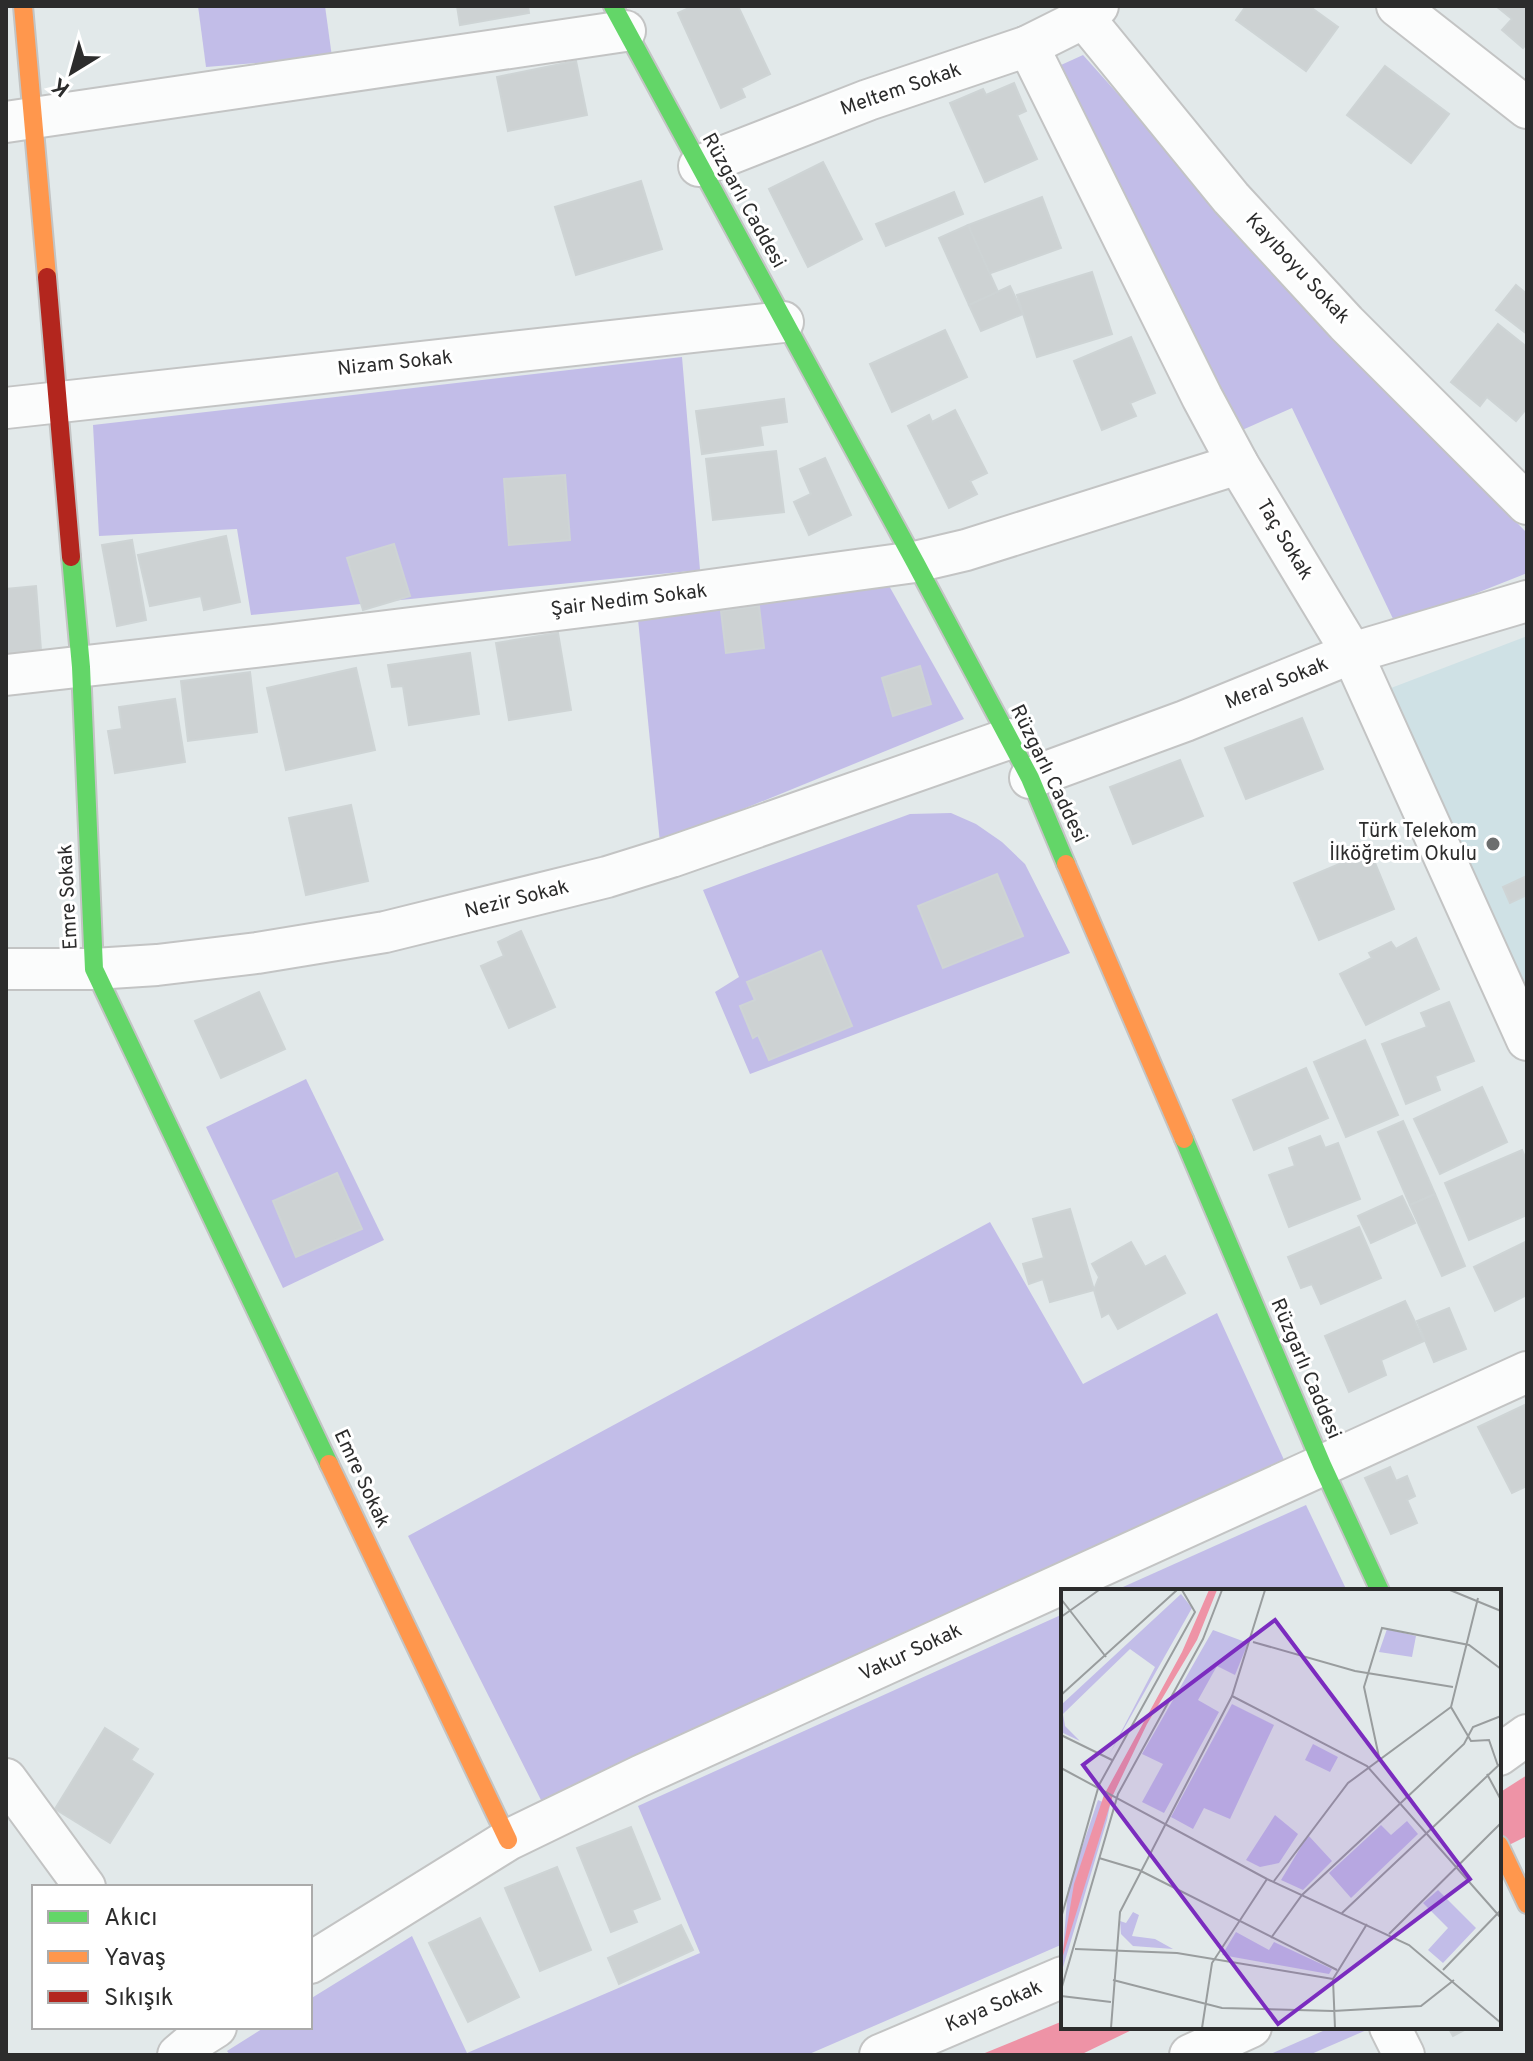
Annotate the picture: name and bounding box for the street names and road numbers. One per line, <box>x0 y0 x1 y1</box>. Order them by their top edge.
street label: Meltem Sokak <box>837 57 965 123</box>
street label: Rüzgarlı Caddesi <box>695 129 791 273</box>
street label: Kayıboyu Sokak <box>1239 208 1355 330</box>
street label: Nizam Sokak <box>336 345 454 383</box>
street label: Taç Sokak <box>1250 495 1318 585</box>
street label: Şair Nedim Sokak <box>549 579 709 623</box>
street label: Meral Sokak <box>1222 652 1332 716</box>
street label: Rüzgarlı Caddesi <box>1003 701 1093 847</box>
street label: Emre Sokak <box>53 843 85 951</box>
street label: Nezir Sokak <box>462 875 572 925</box>
street label: Rüzgarlı Caddesi <box>1264 1295 1346 1443</box>
street label: Emre Sokak <box>327 1426 395 1532</box>
street label: Vakur Sokak <box>855 1618 967 1688</box>
street label: Kaya Sokak <box>942 1975 1046 2039</box>

